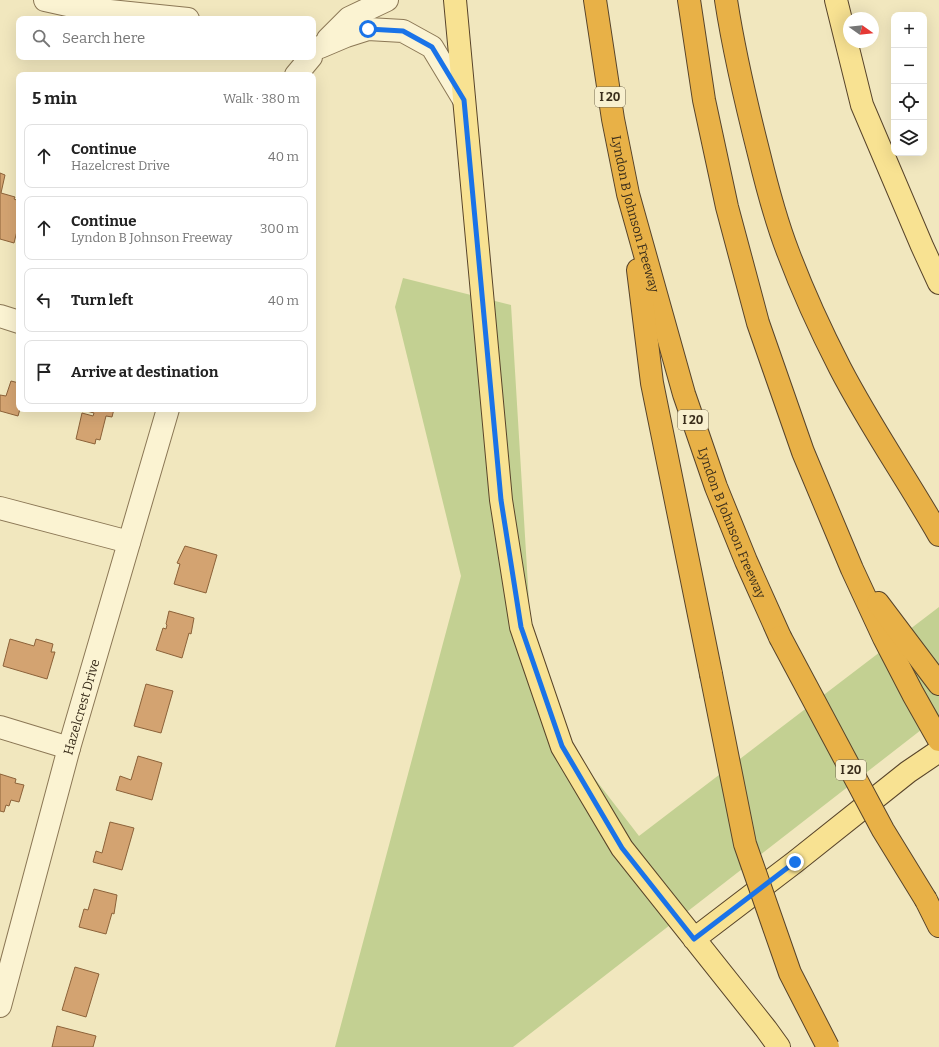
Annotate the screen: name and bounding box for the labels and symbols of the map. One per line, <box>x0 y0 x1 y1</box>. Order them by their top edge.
north arrow <box>843 12 879 48</box>
route start <box>359 20 377 38</box>
road number: I 20 <box>595 87 625 107</box>
street label: Lyndon B Johnson Freeway <box>609 134 663 294</box>
road number: I 20 <box>678 410 708 430</box>
street label: Lyndon B Johnson Freeway <box>695 445 769 601</box>
street label: Hazelcrest Drive <box>60 657 102 756</box>
road number: I 20 <box>836 760 866 780</box>
route end <box>786 853 804 871</box>

